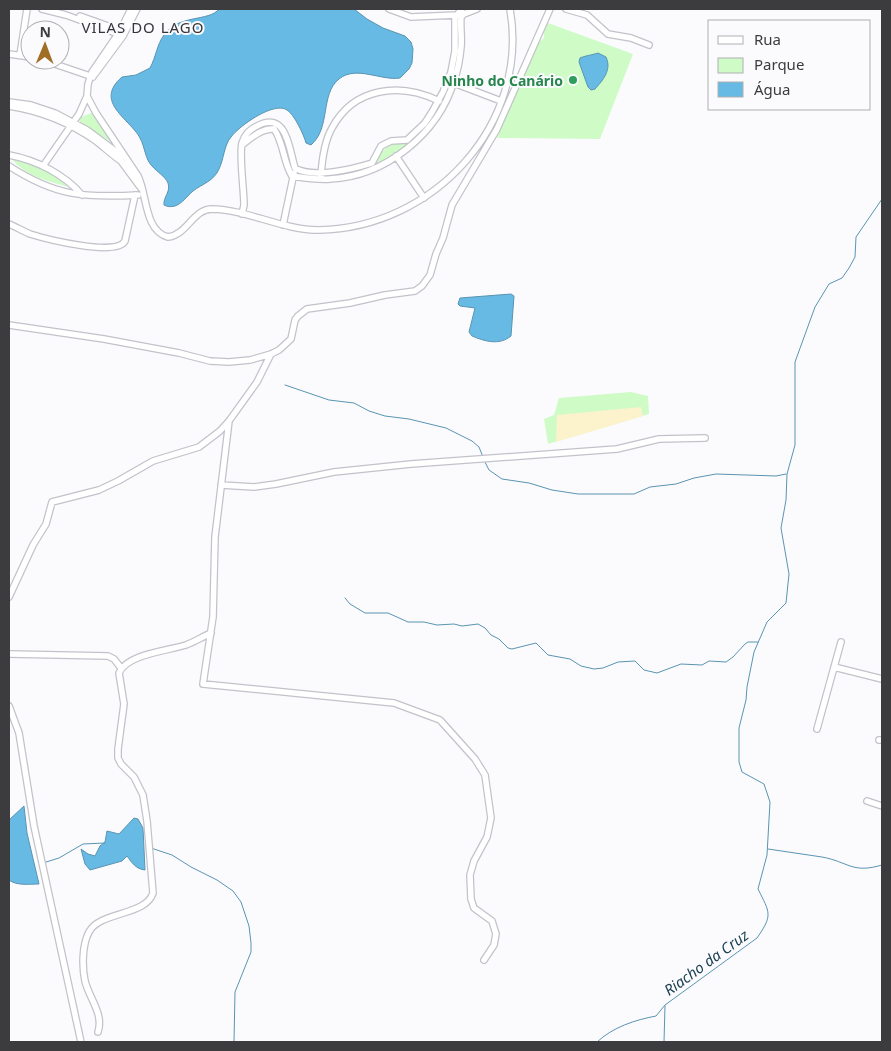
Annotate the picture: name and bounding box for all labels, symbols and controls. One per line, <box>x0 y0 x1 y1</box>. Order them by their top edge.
district label: VILAS DO LAGO <box>81 17 205 37</box>
north arrow <box>20 20 70 70</box>
legend <box>708 20 871 110</box>
text: N <box>39 22 51 41</box>
text: Rua <box>754 29 781 49</box>
text: Parque <box>754 54 804 74</box>
place label: Ninho do Canário <box>442 71 563 90</box>
marker: Ninho do Canário <box>567 74 579 86</box>
text: Água <box>754 79 791 99</box>
water label: Riacho da Cruz <box>660 924 753 999</box>

